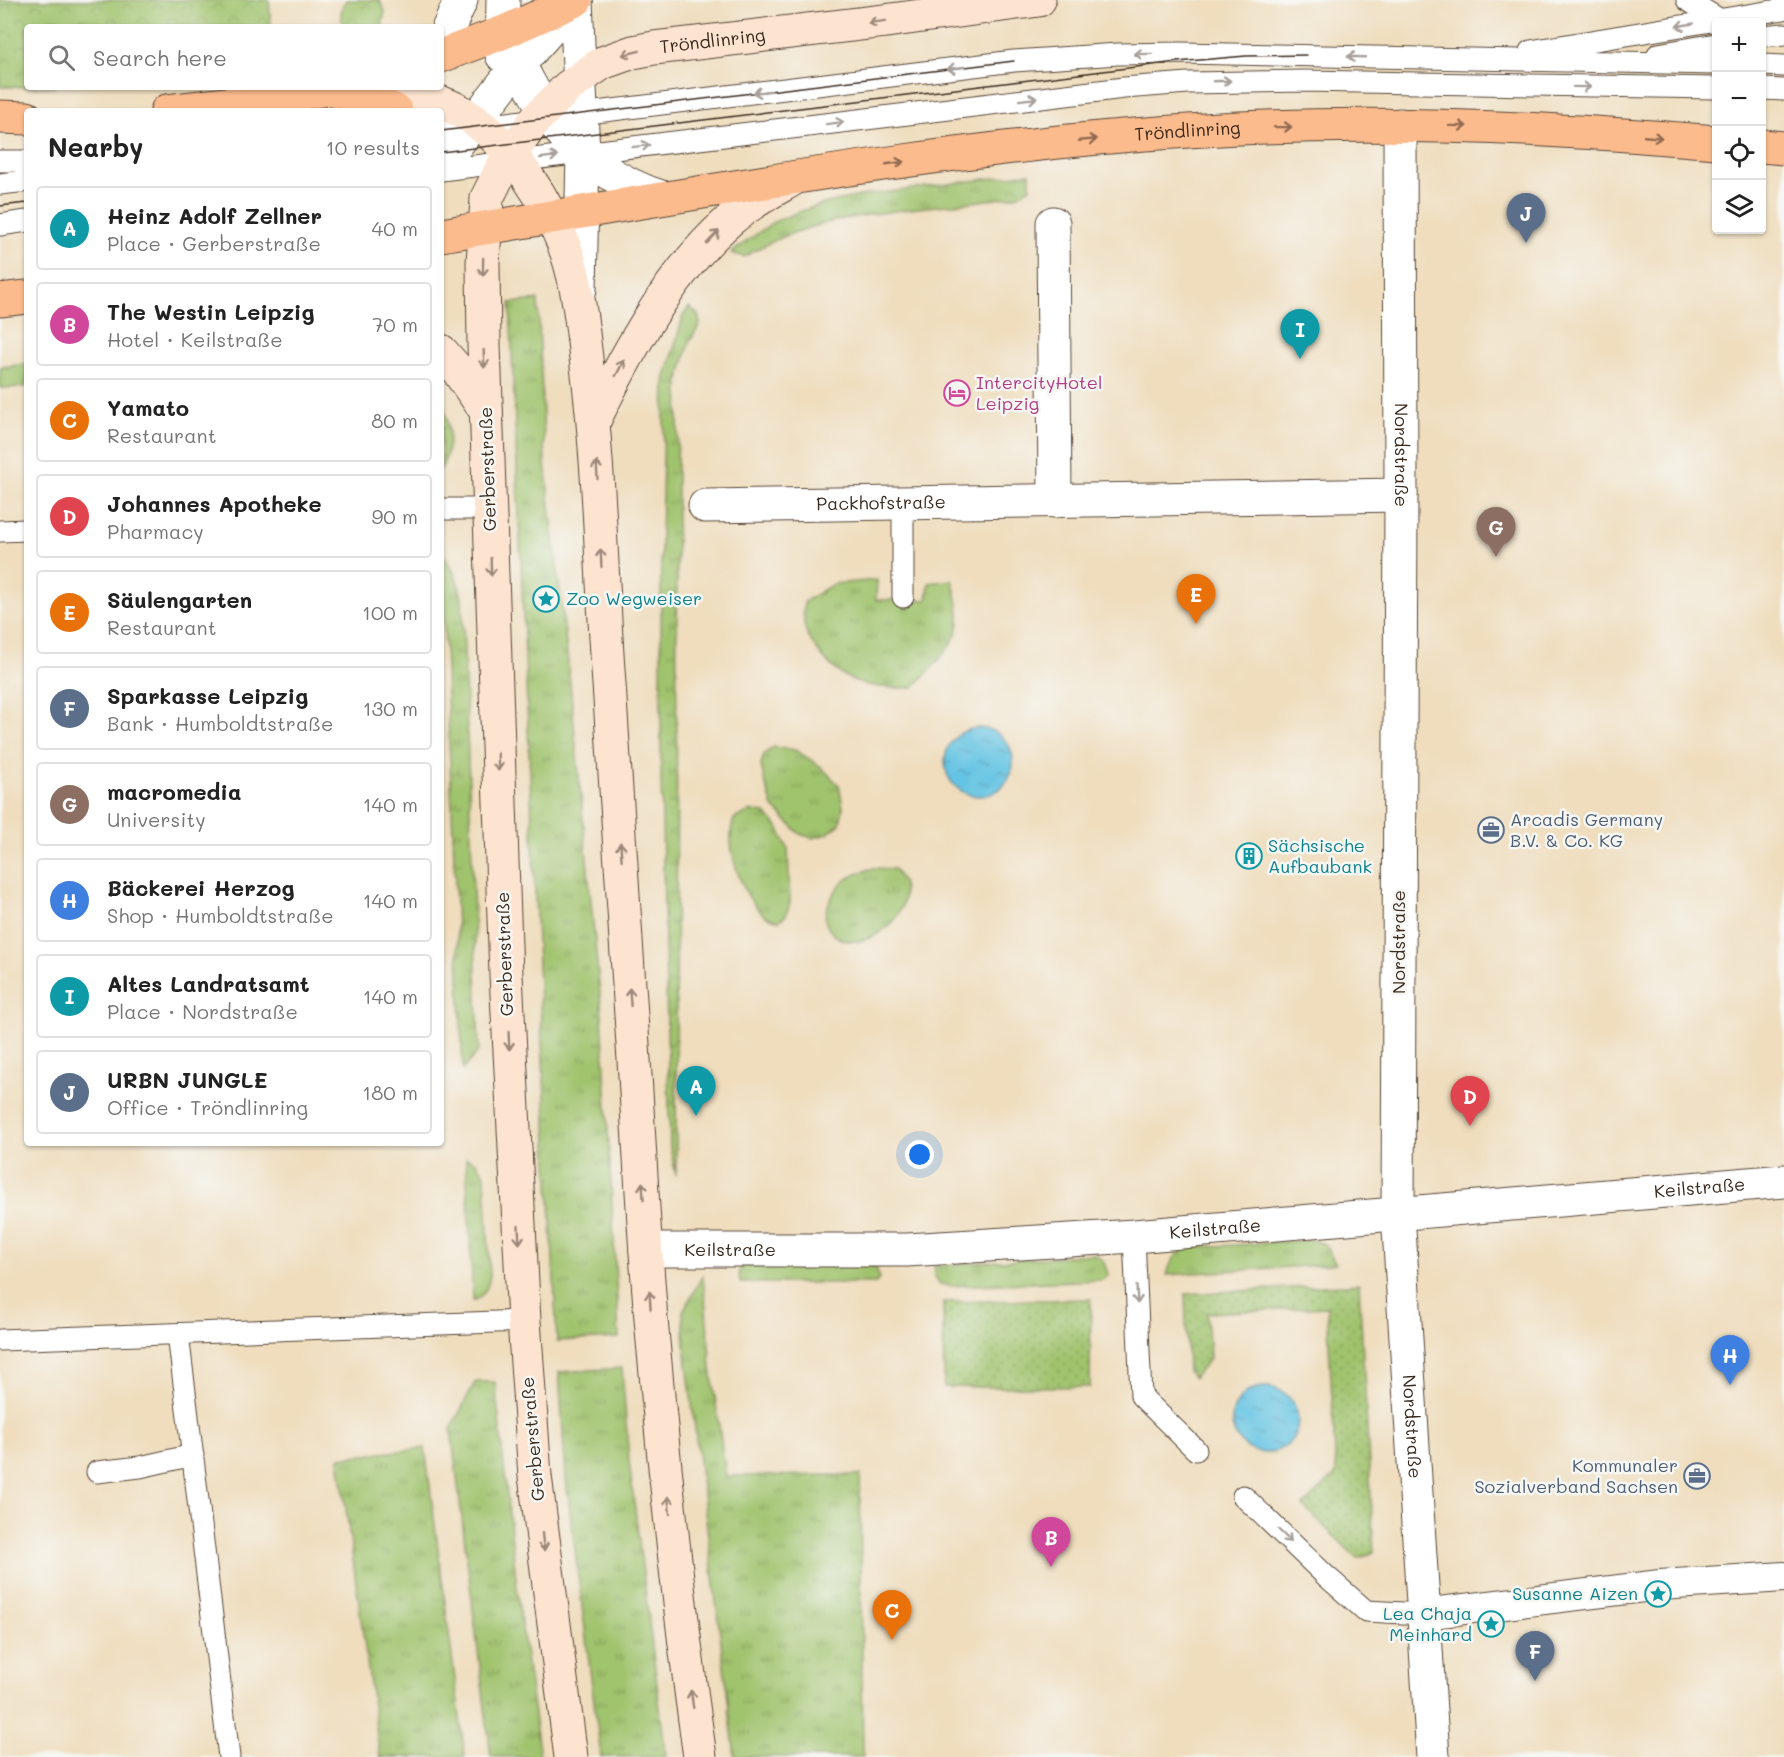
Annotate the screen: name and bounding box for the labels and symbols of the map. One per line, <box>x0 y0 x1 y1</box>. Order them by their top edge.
one-way arrow <box>868 17 888 28</box>
one-way arrow <box>1675 20 1695 31</box>
street label: Tröndlinring <box>658 22 767 58</box>
one-way arrow <box>622 48 641 60</box>
one-way arrow <box>1133 48 1153 60</box>
one-way arrow <box>1347 51 1367 63</box>
one-way arrow <box>946 63 966 74</box>
one-way arrow <box>1212 76 1232 87</box>
one-way arrow <box>1571 81 1591 93</box>
one-way arrow <box>753 87 773 98</box>
one-way arrow <box>1018 94 1038 105</box>
street label: Tröndlinring <box>1133 115 1241 146</box>
one-way arrow <box>824 117 844 128</box>
one-way arrow <box>1272 121 1292 132</box>
one-way arrow <box>1448 121 1468 132</box>
one-way arrow <box>1643 132 1663 143</box>
one-way arrow <box>1078 134 1098 145</box>
one-way arrow <box>631 140 650 151</box>
one-way arrow <box>539 151 559 162</box>
one-way arrow <box>884 158 904 169</box>
pin: J <box>1506 194 1546 243</box>
one-way arrow <box>706 229 721 244</box>
one-way arrow <box>477 257 489 277</box>
pin: I <box>1280 310 1320 359</box>
one-way arrow <box>478 348 490 368</box>
one-way arrow <box>614 360 626 377</box>
place label: IntercityHotel Leipzig <box>976 370 1102 415</box>
hotel icon: IntercityHotel Leipzig <box>942 378 972 408</box>
street label: Nordstraße <box>1390 403 1414 507</box>
street label: Gerberstraße <box>473 406 501 532</box>
one-way arrow <box>591 461 602 481</box>
street label: Packhofstraße <box>816 489 946 515</box>
pin: G <box>1476 508 1516 557</box>
one-way arrow <box>596 549 607 569</box>
one-way arrow <box>485 557 496 577</box>
pin: E <box>1176 574 1216 624</box>
place icon: Zoo Wegweiser <box>531 584 561 614</box>
place label: Zoo Wegweiser <box>566 586 702 610</box>
one-way arrow <box>492 751 503 771</box>
place label: Arcadis Germany B.V. & Co. KG <box>1510 807 1663 852</box>
office icon: Arcadis Germany B.V. & Co. KG <box>1476 815 1506 845</box>
place label: Sächsische Aufbaubank <box>1268 833 1372 878</box>
building icon: Sächsische Aufbaubank <box>1234 841 1264 871</box>
one-way arrow <box>615 842 626 862</box>
street label: Nordstraße <box>1386 890 1410 994</box>
street label: Gerberstraße <box>490 891 518 1017</box>
one-way arrow <box>625 987 636 1007</box>
one-way arrow <box>503 1030 514 1050</box>
pin: A <box>676 1066 716 1116</box>
pin: D <box>1450 1076 1490 1126</box>
your location <box>905 1140 934 1169</box>
street label: Keilstraße <box>1653 1171 1746 1203</box>
one-way arrow <box>637 1182 648 1202</box>
street label: Keilstraße <box>1169 1212 1262 1244</box>
one-way arrow <box>513 1225 524 1245</box>
street label: Keilstraße <box>684 1237 776 1261</box>
one-way arrow <box>1131 1284 1142 1304</box>
one-way arrow <box>644 1290 655 1310</box>
pin: H <box>1710 1336 1750 1385</box>
street label: Nordstraße <box>1397 1374 1428 1479</box>
street label: Gerberstraße <box>515 1376 549 1502</box>
place label: Kommunaler Sozialverband Sachsen <box>1474 1453 1678 1498</box>
office icon: Kommunaler Sozialverband Sachsen <box>1682 1461 1712 1491</box>
one-way arrow <box>663 1496 674 1516</box>
pin: B <box>1032 1518 1070 1567</box>
one-way arrow <box>1277 1529 1292 1544</box>
one-way arrow <box>538 1531 549 1551</box>
place icon: Susanne Aizen <box>1643 1579 1673 1609</box>
place label: Susanne Aizen <box>1512 1581 1638 1605</box>
pin: C <box>872 1590 912 1640</box>
place label: Lea Chaja Meinhard <box>1383 1601 1472 1646</box>
place icon: Lea Chaja Meinhard <box>1476 1609 1506 1639</box>
pin: F <box>1516 1632 1555 1681</box>
one-way arrow <box>686 1690 697 1709</box>

